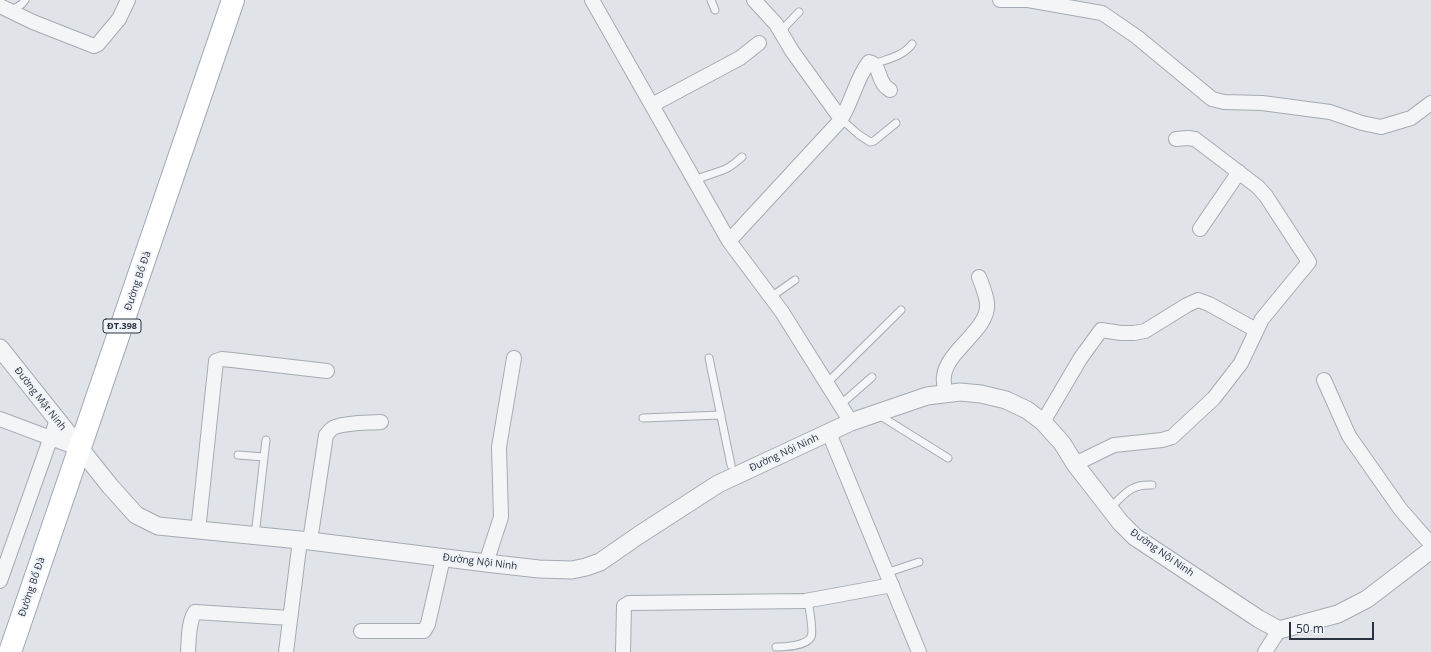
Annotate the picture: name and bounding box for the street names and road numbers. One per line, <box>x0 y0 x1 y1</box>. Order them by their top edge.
street label: Đường Bổ Đà <box>122 250 154 312</box>
road number: ĐT.398 <box>103 319 141 333</box>
street label: Đường Mật Ninh <box>12 365 68 433</box>
street label: Đường Nội Ninh <box>747 432 821 474</box>
street label: Đường Nội Ninh <box>1128 527 1196 579</box>
street label: Đường Nội Ninh <box>442 551 518 573</box>
street label: Đường Bổ Đà <box>16 556 48 618</box>

